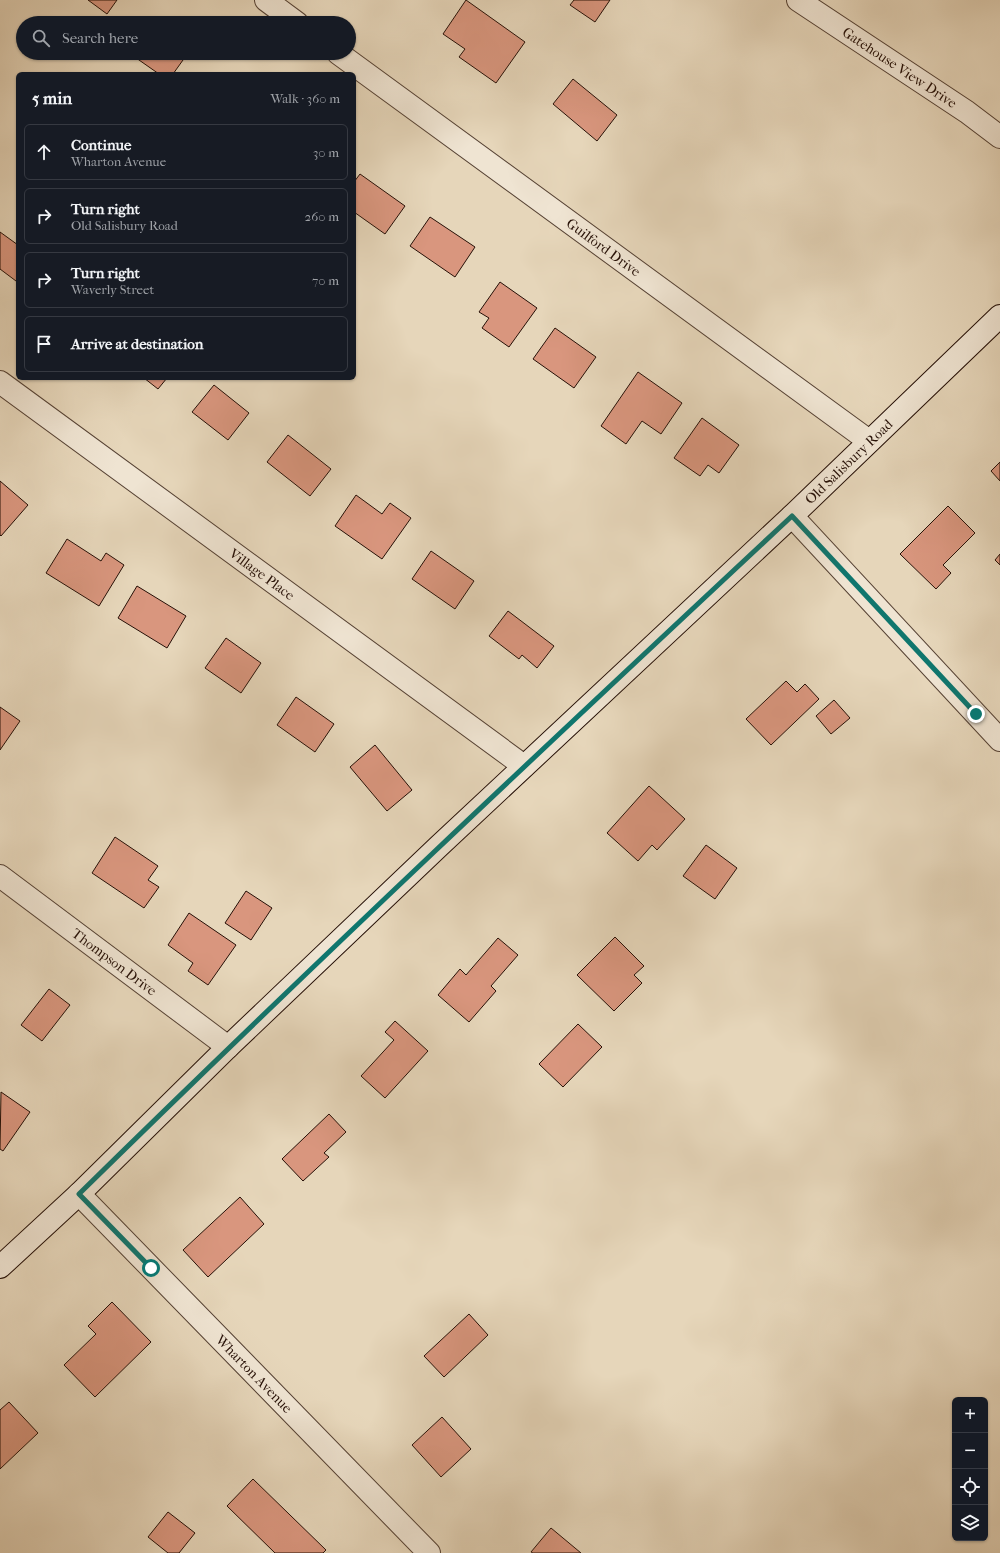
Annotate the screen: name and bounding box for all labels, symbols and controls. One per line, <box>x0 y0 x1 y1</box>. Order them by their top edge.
search box <box>16 16 356 60</box>
street label: Gatehouse View Drive <box>839 24 960 112</box>
icon: search <box>30 27 52 49</box>
text: Search here <box>62 29 138 47</box>
text: 5 min <box>32 88 72 108</box>
text: Walk · 360 m <box>270 91 340 106</box>
text: Continue <box>71 136 131 154</box>
icon: ahead <box>33 141 55 163</box>
text: 30 m <box>313 145 339 160</box>
text: Wharton Avenue <box>71 154 166 169</box>
text: Turn right <box>71 200 140 218</box>
icon: right <box>33 205 55 227</box>
text: 260 m <box>305 209 339 224</box>
street label: Guilford Drive <box>563 215 644 280</box>
text: Old Salisbury Road <box>71 218 178 233</box>
text: Turn right <box>71 264 140 282</box>
icon: right <box>33 269 55 291</box>
text: 70 m <box>312 273 339 288</box>
text: Waverly Street <box>71 282 154 297</box>
icon: arrive <box>33 333 55 355</box>
text: Arrive at destination <box>71 335 203 353</box>
street label: Old Salisbury Road <box>802 416 897 508</box>
street label: Village Place <box>225 544 298 604</box>
route end <box>967 705 985 723</box>
street label: Thompson Drive <box>68 925 160 999</box>
route start <box>142 1259 160 1277</box>
street label: Wharton Avenue <box>211 1331 296 1417</box>
map controls <box>952 1397 988 1541</box>
button: + <box>952 1397 988 1433</box>
button: − <box>952 1433 988 1469</box>
button: locate <box>952 1469 988 1505</box>
button: layers <box>952 1505 988 1541</box>

